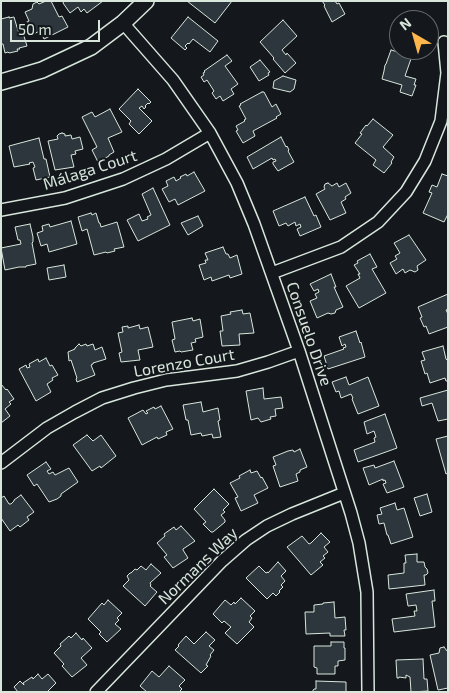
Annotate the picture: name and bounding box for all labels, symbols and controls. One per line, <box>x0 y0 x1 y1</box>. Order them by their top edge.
scale bar <box>12 10 102 42</box>
north arrow <box>389 10 439 60</box>
text: N <box>396 14 414 33</box>
text: 50 m <box>18 20 52 38</box>
street label: Málaga Court <box>41 146 139 194</box>
street label: Consuelo Drive <box>282 279 336 389</box>
street label: Lorenzo Court <box>132 345 236 381</box>
street label: Normans Way <box>154 523 242 609</box>

